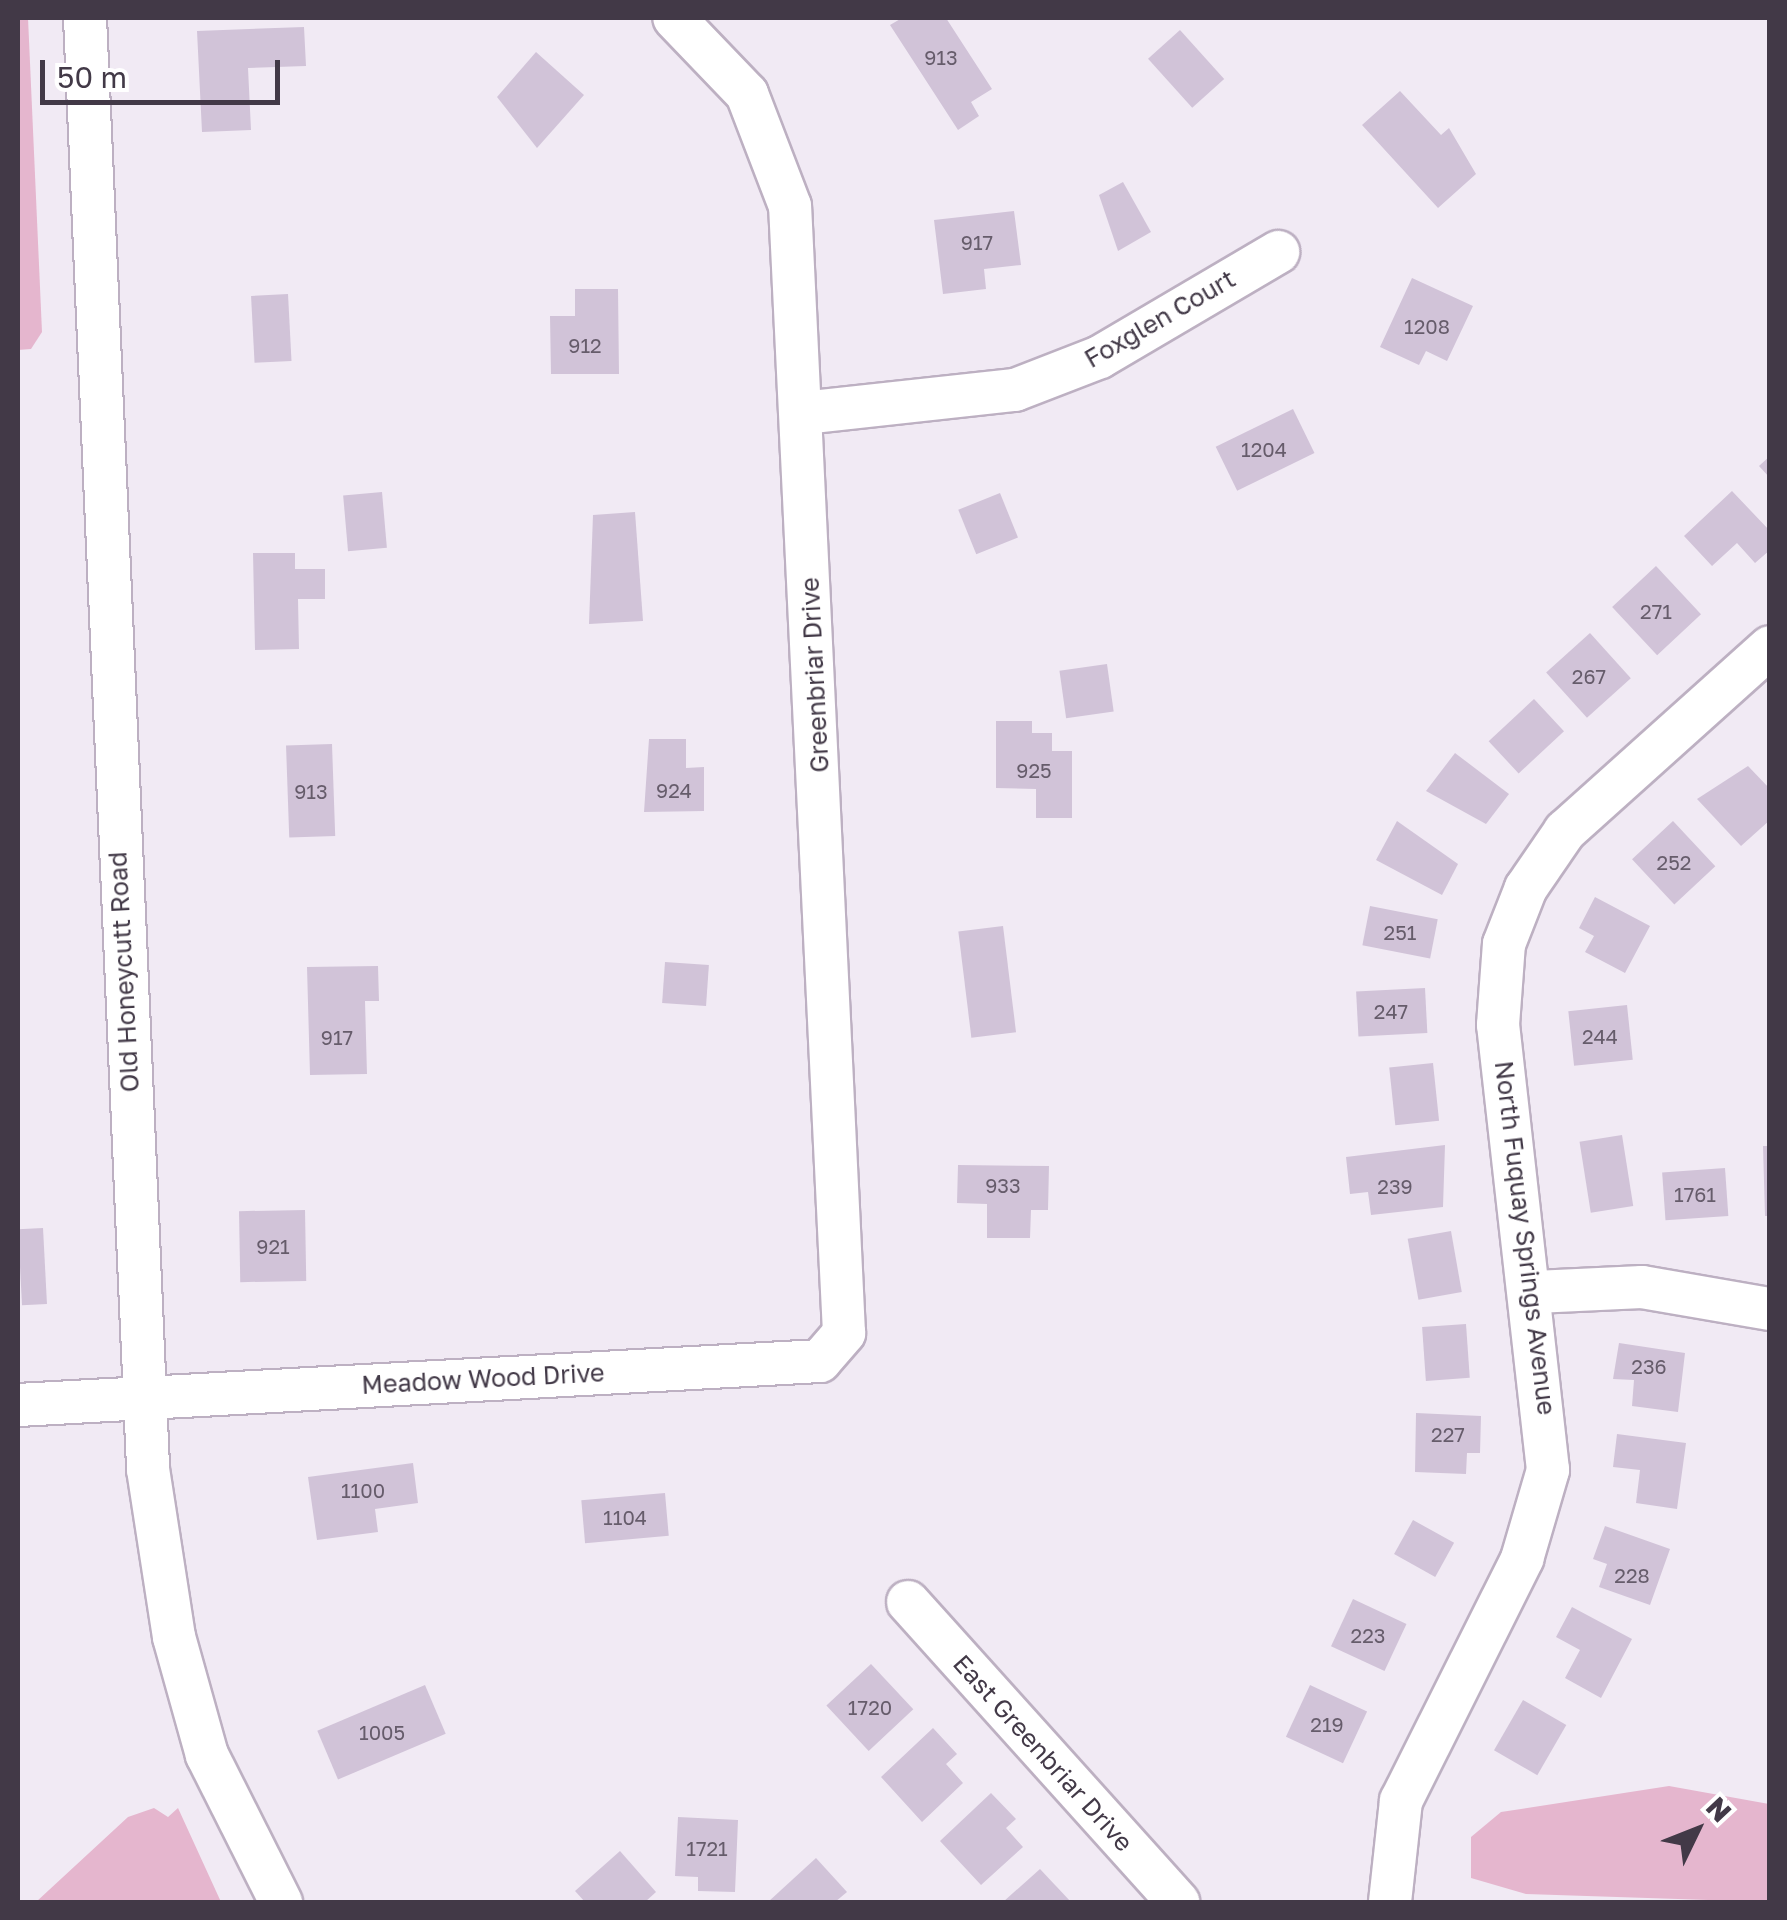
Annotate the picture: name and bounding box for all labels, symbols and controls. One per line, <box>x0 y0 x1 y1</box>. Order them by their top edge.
scale bar <box>45 40 285 102</box>
house number: 913 <box>924 45 958 69</box>
text: 50 m <box>57 59 127 95</box>
house number: 917 <box>961 230 993 254</box>
street label: Foxglen Court <box>1079 264 1241 374</box>
house number: 1208 <box>1404 314 1450 338</box>
house number: 912 <box>568 333 602 357</box>
house number: 1204 <box>1241 437 1287 461</box>
street label: Greenbriar Drive <box>795 577 835 773</box>
house number: 271 <box>1640 599 1672 623</box>
house number: 267 <box>1572 664 1606 688</box>
house number: 925 <box>1016 758 1052 782</box>
house number: 924 <box>656 778 692 802</box>
house number: 913 <box>294 779 328 803</box>
house number: 252 <box>1657 850 1691 874</box>
street label: Old Honeycutt Road <box>103 851 145 1093</box>
house number: 251 <box>1384 920 1416 944</box>
house number: 247 <box>1374 999 1408 1023</box>
house number: 244 <box>1582 1024 1618 1048</box>
house number: 917 <box>321 1025 353 1049</box>
street label: North Fuquay Springs Avenue <box>1488 1059 1562 1417</box>
house number: 933 <box>985 1173 1021 1197</box>
house number: 239 <box>1377 1174 1413 1198</box>
house number: 1761 <box>1674 1182 1716 1206</box>
house number: 921 <box>256 1234 290 1258</box>
house number: 236 <box>1631 1354 1667 1378</box>
street label: Meadow Wood Drive <box>361 1358 605 1400</box>
house number: 227 <box>1431 1422 1465 1446</box>
house number: 1100 <box>341 1478 385 1502</box>
house number: 1104 <box>603 1505 647 1529</box>
house number: 228 <box>1614 1563 1650 1587</box>
house number: 223 <box>1351 1623 1385 1647</box>
street label: East Greenbriar Drive <box>947 1649 1139 1857</box>
house number: 1720 <box>848 1695 892 1719</box>
house number: 219 <box>1310 1712 1344 1736</box>
house number: 1005 <box>359 1720 405 1744</box>
north arrow <box>1647 1780 1747 1880</box>
text: N <box>1700 1790 1739 1828</box>
house number: 1721 <box>686 1836 728 1860</box>

